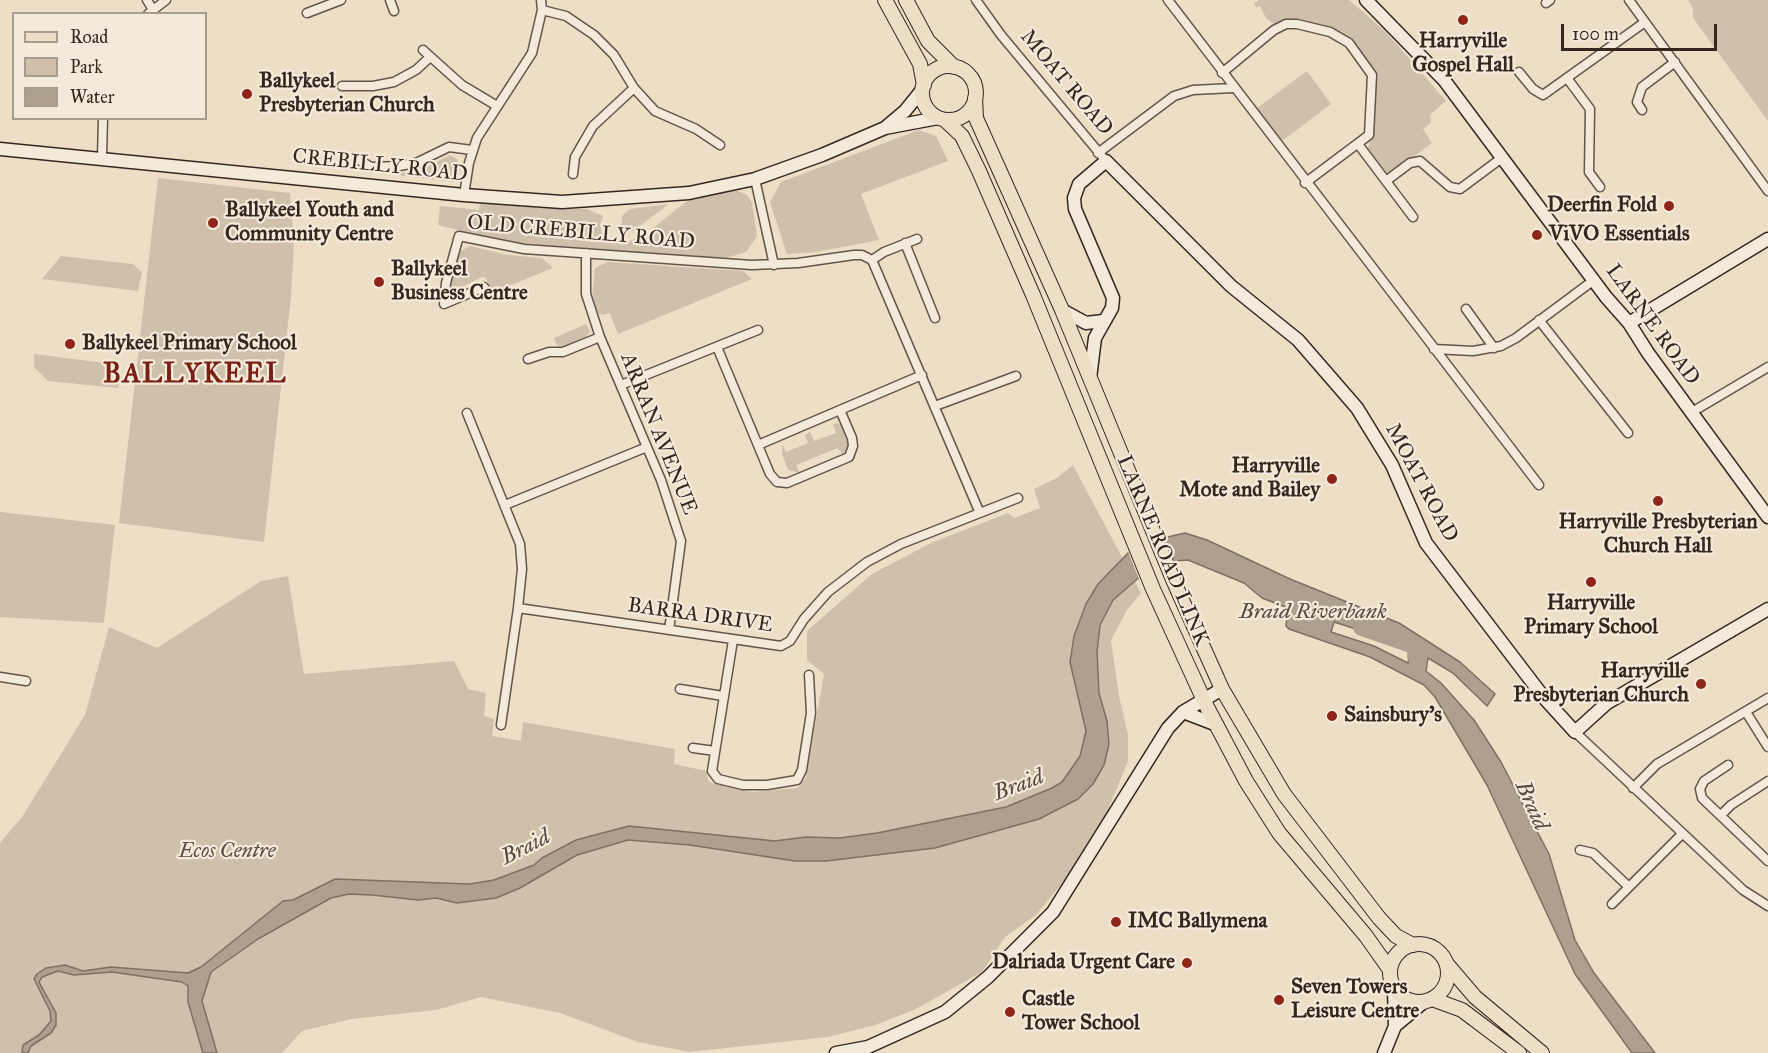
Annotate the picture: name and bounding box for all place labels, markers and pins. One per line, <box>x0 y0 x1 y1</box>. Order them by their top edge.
marker: Harryville Gospel Hall <box>1456 13 1470 27</box>
place label: Harryville Gospel Hall <box>1412 29 1514 79</box>
place label: Ballykeel Presbyterian Church <box>259 69 435 119</box>
marker: Ballykeel Presbyterian Church <box>240 87 254 101</box>
place label: Deerfin Fold <box>1547 193 1657 219</box>
place label: Ballykeel Youth and Community Centre <box>225 198 394 248</box>
marker: Deerfin Fold <box>1662 199 1676 213</box>
marker: Ballykeel Youth and Community Centre <box>206 216 220 230</box>
place label: ViVO Essentials <box>1549 222 1690 248</box>
marker: ViVO Essentials <box>1530 228 1544 242</box>
place label: Ballykeel Business Centre <box>391 257 528 307</box>
marker: Ballykeel Business Centre <box>372 275 386 289</box>
place label: Ballykeel Primary School <box>82 331 297 357</box>
marker: Ballykeel Primary School <box>63 337 77 351</box>
place label: Harryville Mote and Bailey <box>1179 454 1320 504</box>
marker: Harryville Mote and Bailey <box>1325 472 1339 486</box>
marker: Harryville Presbyterian Church Hall <box>1651 494 1665 508</box>
place label: Harryville Presbyterian Church Hall <box>1559 510 1757 560</box>
marker: Harryville Primary School <box>1584 575 1598 589</box>
place label: Harryville Primary School <box>1524 591 1658 641</box>
place label: Harryville Presbyterian Church <box>1513 659 1689 709</box>
marker: Harryville Presbyterian Church <box>1694 677 1708 691</box>
place label: Sainsbury's <box>1344 703 1442 729</box>
marker: Sainsbury's <box>1325 709 1339 723</box>
place label: IMC Ballymena <box>1128 909 1267 935</box>
marker: IMC Ballymena <box>1109 915 1123 929</box>
place label: Dalriada Urgent Care <box>992 950 1175 976</box>
marker: Dalriada Urgent Care <box>1180 956 1194 970</box>
place label: Seven Towers Leisure Centre <box>1291 975 1419 1025</box>
place label: Castle Tower School <box>1022 987 1140 1037</box>
marker: Seven Towers Leisure Centre <box>1272 993 1286 1007</box>
marker: Castle Tower School <box>1003 1005 1017 1019</box>

